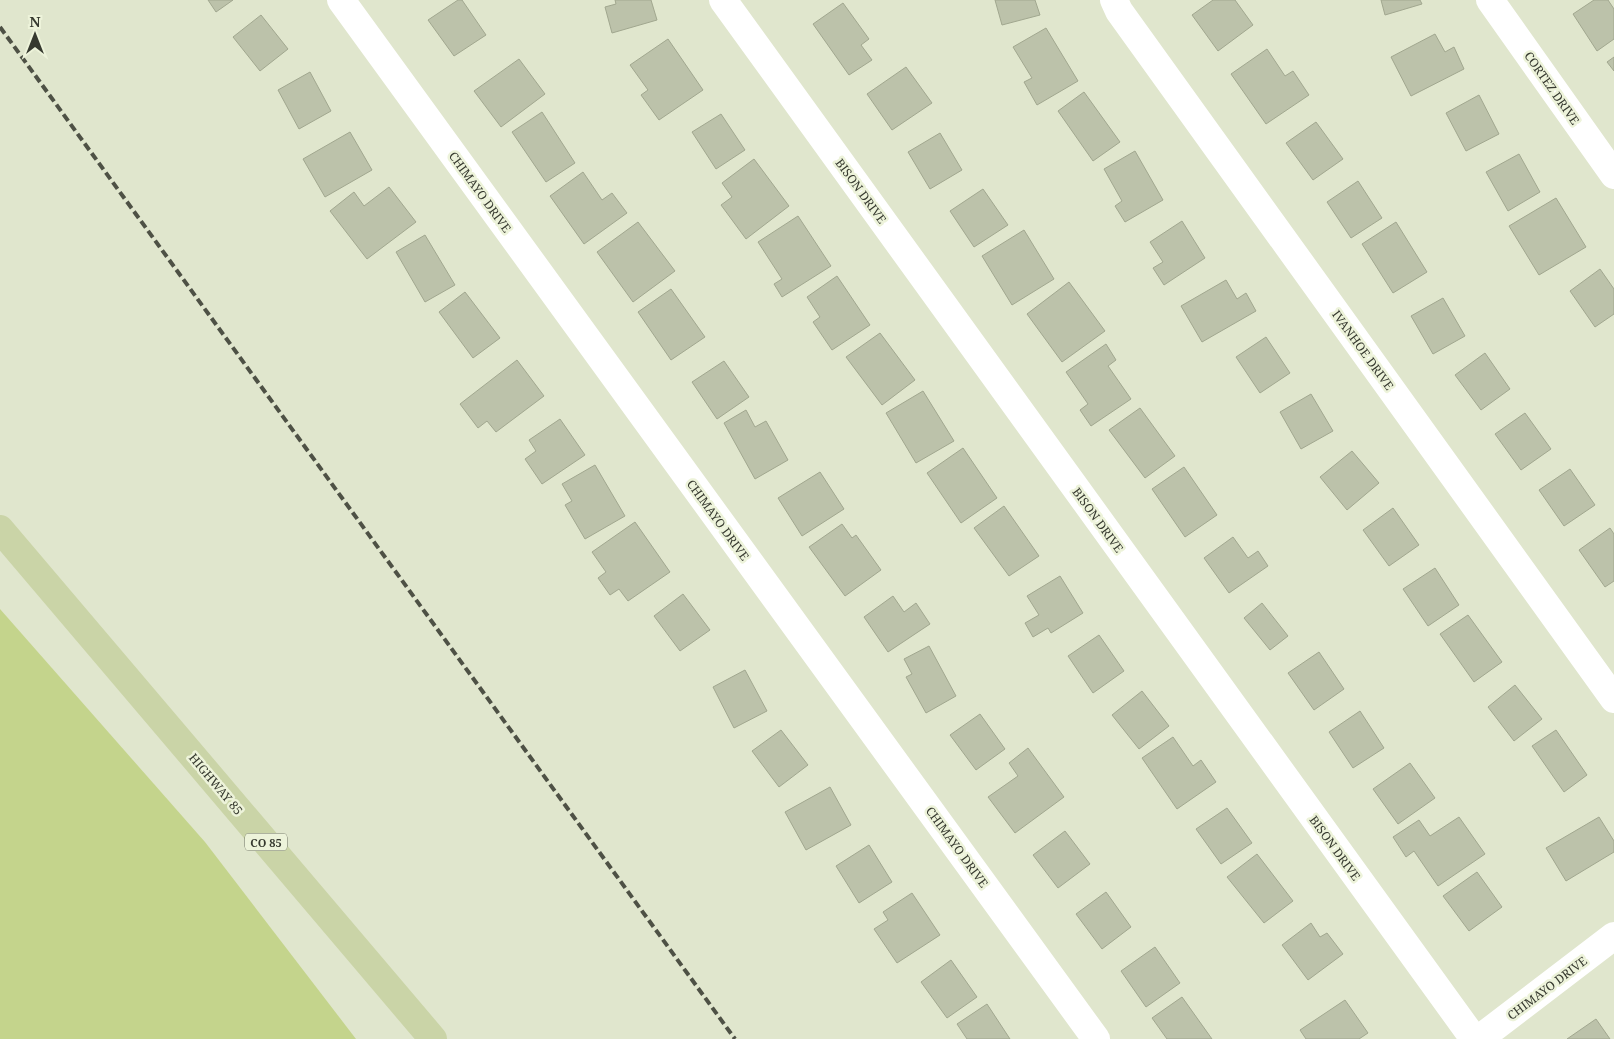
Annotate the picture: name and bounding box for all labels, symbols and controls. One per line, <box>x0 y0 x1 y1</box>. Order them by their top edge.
north arrow <box>10 10 60 60</box>
text: N <box>29 12 41 31</box>
street label: CORTEZ DRIVE <box>1521 48 1583 128</box>
street label: CHIMAYO DRIVE <box>445 148 515 236</box>
street label: BISON DRIVE <box>832 155 890 227</box>
street label: IVANHOE DRIVE <box>1328 307 1398 393</box>
street label: CHIMAYO DRIVE <box>683 476 753 564</box>
street label: BISON DRIVE <box>1069 484 1127 556</box>
street label: HIGHWAY 85 <box>185 750 247 818</box>
street label: CHIMAYO DRIVE <box>922 803 992 891</box>
street label: BISON DRIVE <box>1306 812 1364 884</box>
road number: CO 85 <box>245 834 287 850</box>
street label: CHIMAYO DRIVE <box>1504 952 1590 1024</box>

